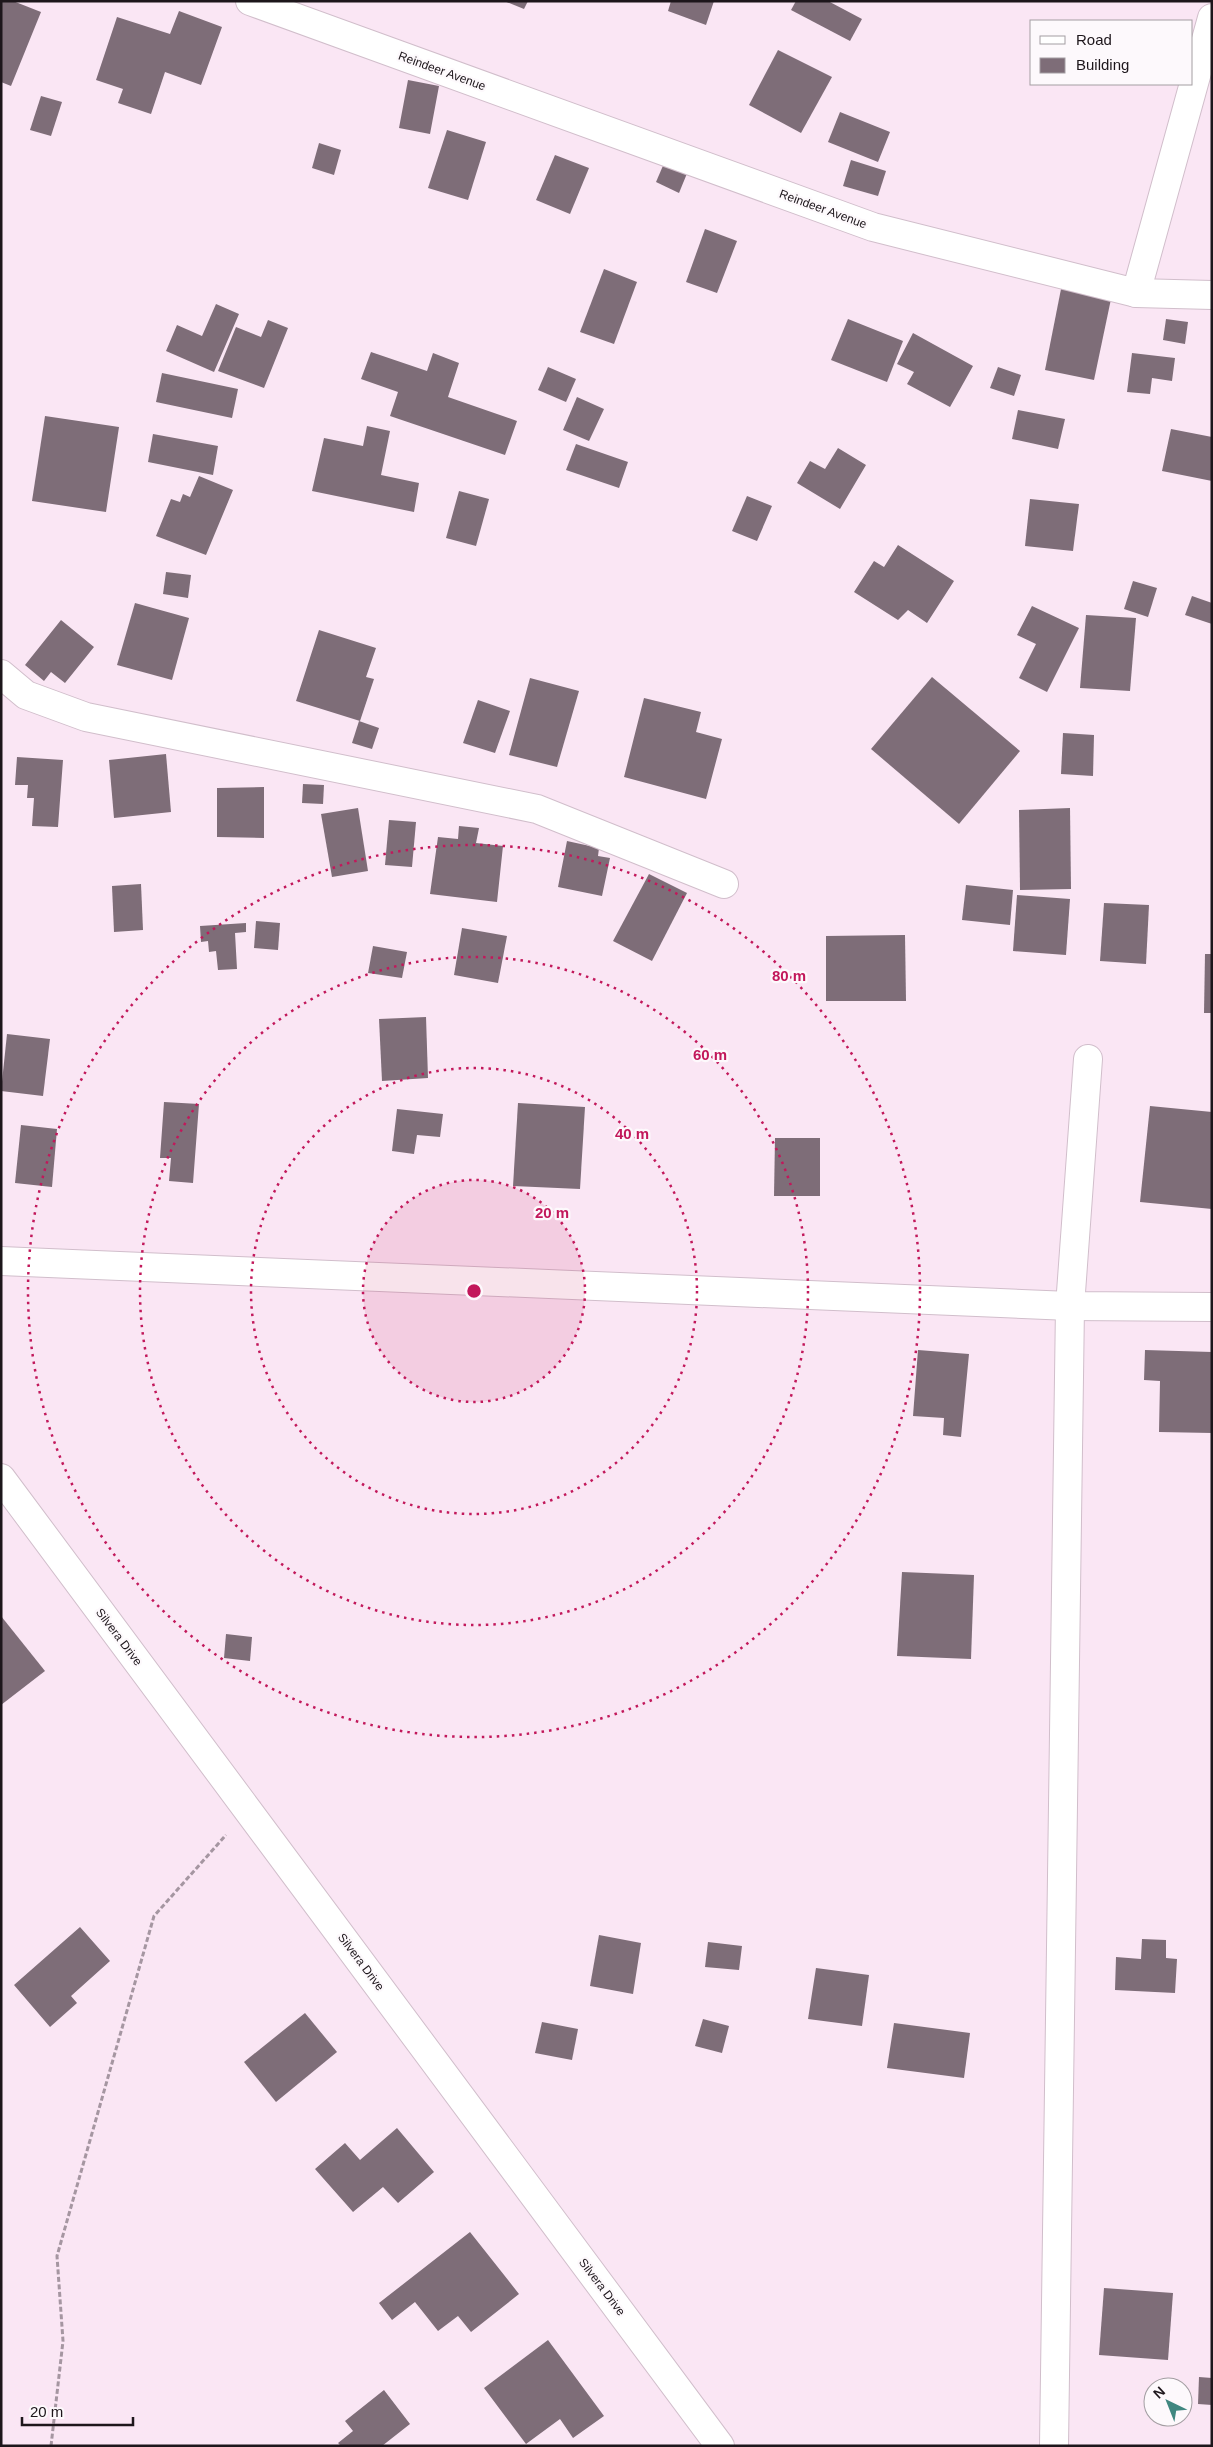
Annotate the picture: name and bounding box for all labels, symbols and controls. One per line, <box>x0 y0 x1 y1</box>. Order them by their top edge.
legend <box>1030 20 1193 85</box>
text: Road <box>1076 31 1112 48</box>
street label: Reindeer Avenue <box>396 49 488 93</box>
text: Building <box>1076 56 1129 73</box>
street label: Reindeer Avenue <box>777 187 869 231</box>
text: 80 m <box>772 967 806 984</box>
text: 60 m <box>693 1046 727 1063</box>
text: 40 m <box>615 1125 649 1142</box>
text: 20 m <box>535 1204 569 1221</box>
centre of rings <box>465 1282 483 1300</box>
street label: Silvera Drive <box>93 1606 145 1669</box>
street label: Silvera Drive <box>335 1931 387 1994</box>
street label: Silvera Drive <box>576 2256 628 2319</box>
north arrow <box>1143 2377 1193 2427</box>
text: N <box>1150 2383 1168 2402</box>
scale bar <box>22 2394 134 2426</box>
text: 20 m <box>30 2403 63 2420</box>

